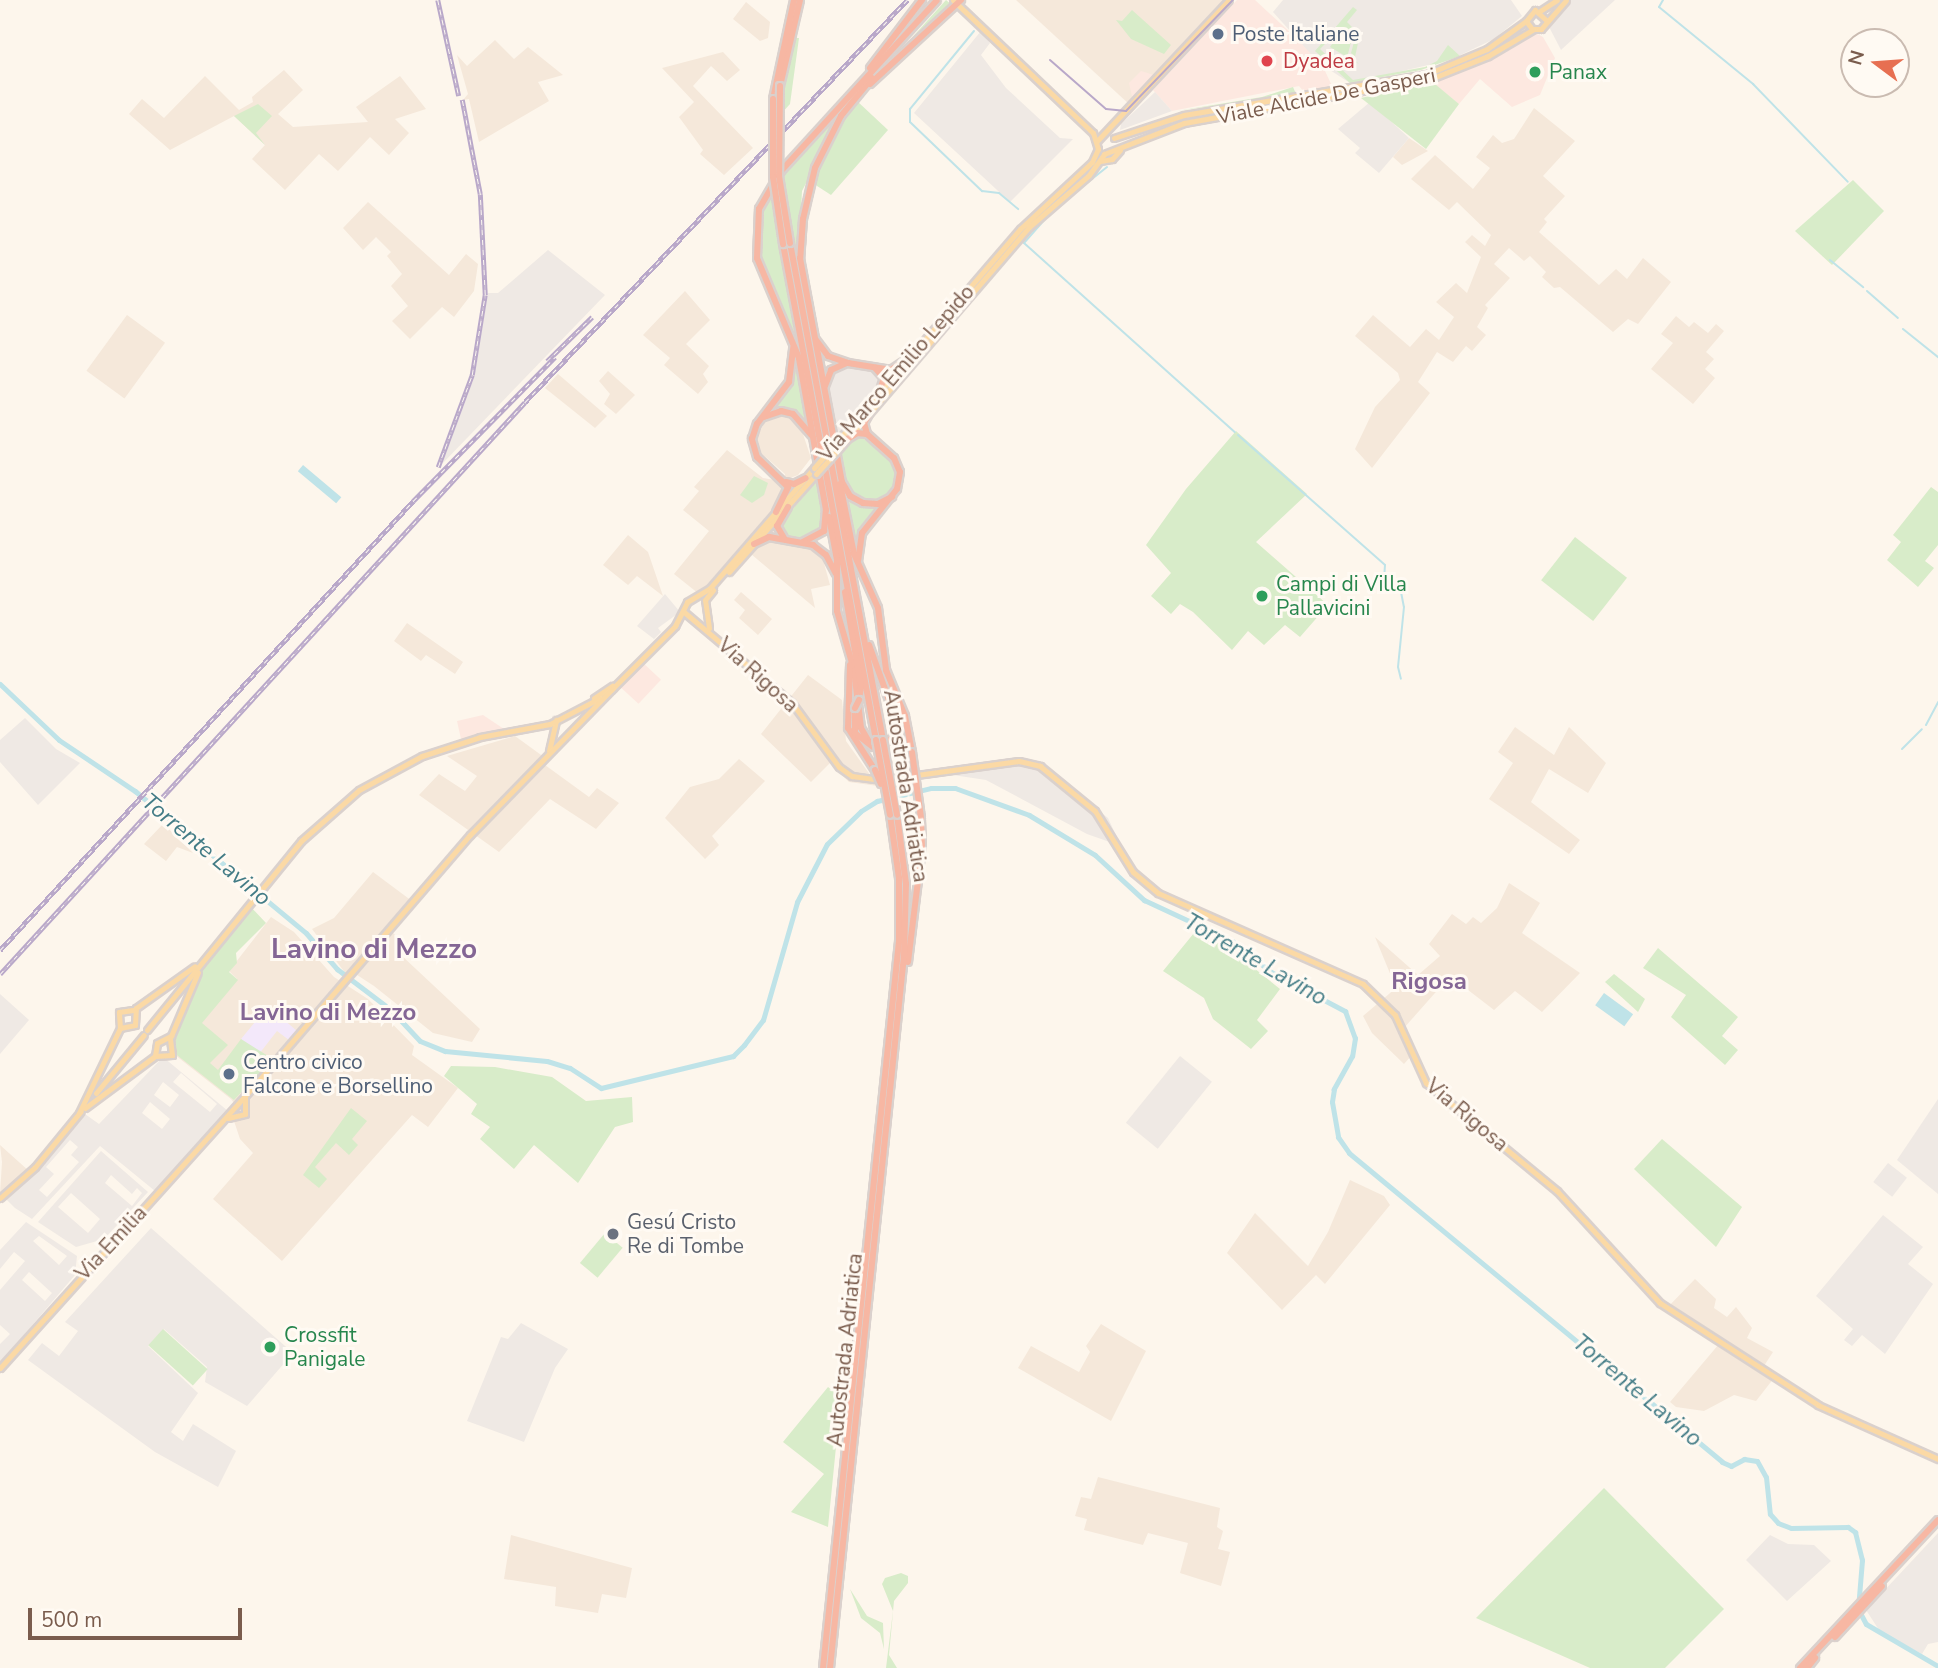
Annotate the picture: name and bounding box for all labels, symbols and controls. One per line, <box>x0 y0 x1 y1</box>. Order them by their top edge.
place label: Poste Italiane <box>1232 21 1359 47</box>
marker: Poste Italiane <box>1210 26 1226 42</box>
north arrow <box>1840 28 1910 98</box>
text: N <box>1842 47 1871 68</box>
place label: Dyadea <box>1283 48 1355 74</box>
marker: Dyadea <box>1257 51 1277 71</box>
place label: Panax <box>1549 59 1607 85</box>
street label: Viale Alcide De Gasperi <box>1214 62 1438 130</box>
marker: Panax <box>1527 64 1543 80</box>
street label: Via Marco Emilio Lepido <box>812 280 980 466</box>
place label: Campi di Villa Pallavicini <box>1276 571 1407 621</box>
marker: Campi di Villa Pallavicini <box>1254 588 1270 604</box>
street label: Via Rigosa <box>712 632 804 718</box>
street label: Autostrada Adriatica <box>878 688 934 884</box>
water label: Torrente Lavino <box>136 788 276 912</box>
water label: Torrente Lavino <box>1179 908 1331 1012</box>
district label: Lavino di Mezzo <box>271 932 477 966</box>
district label: Rigosa <box>1391 968 1467 996</box>
district label: Lavino di Mezzo <box>240 999 416 1027</box>
place label: Centro civico Falcone e Borsellino <box>243 1049 433 1099</box>
marker: Centro civico Falcone e Borsellino <box>221 1066 237 1082</box>
street label: Via Rigosa <box>1421 1073 1513 1157</box>
street label: Via Emilia <box>70 1200 152 1286</box>
place label: Gesú Cristo Re di Tombe <box>627 1209 744 1259</box>
marker: Gesú Cristo Re di Tombe <box>605 1226 621 1242</box>
street label: Autostrada Adriatica <box>822 1252 868 1448</box>
place label: Crossfit Panigale <box>284 1322 365 1372</box>
water label: Torrente Lavino <box>1567 1329 1707 1453</box>
marker: Crossfit Panigale <box>262 1339 278 1355</box>
scale bar <box>32 1594 245 1638</box>
text: 500 m <box>41 1606 102 1634</box>

